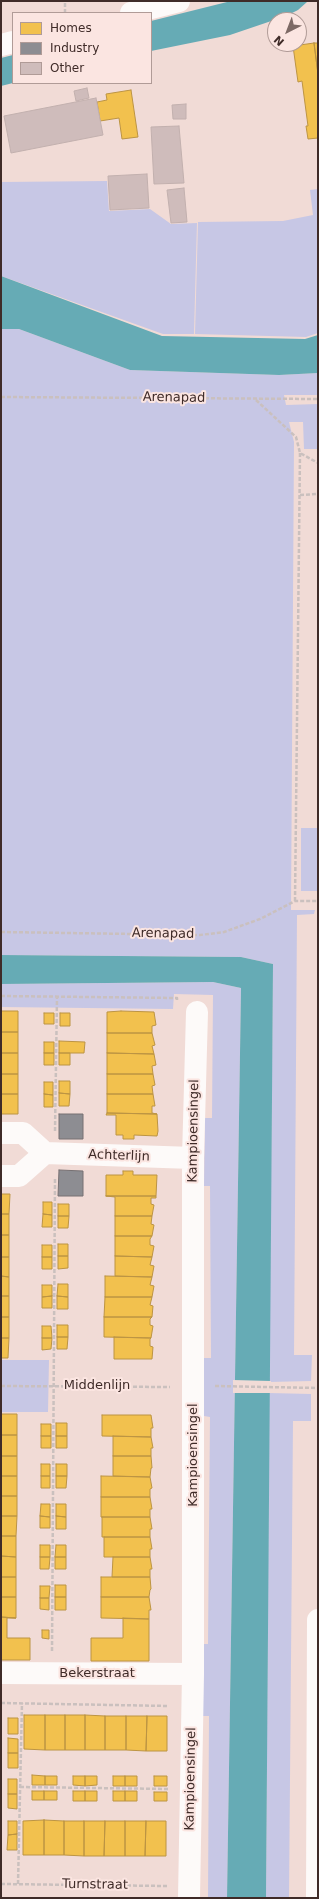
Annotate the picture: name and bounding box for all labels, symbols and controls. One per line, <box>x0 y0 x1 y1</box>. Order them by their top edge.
legend <box>12 12 152 84</box>
north arrow <box>267 12 307 52</box>
text: Homes <box>50 21 92 35</box>
text: N <box>272 33 287 48</box>
text: Industry <box>50 41 99 55</box>
text: Other <box>50 61 84 75</box>
street label: Arenapad <box>143 390 205 406</box>
street label: Arenapad <box>132 926 194 942</box>
street label: Kampioensingel <box>185 1079 203 1183</box>
street label: Achterlijn <box>88 1147 150 1165</box>
street label: Middenlijn <box>64 1378 130 1394</box>
street label: Kampioensingel <box>186 1403 202 1507</box>
street label: Bekerstraat <box>59 1666 135 1682</box>
street label: Kampioensingel <box>182 1727 200 1831</box>
street label: Turnstraat <box>62 1877 128 1893</box>

